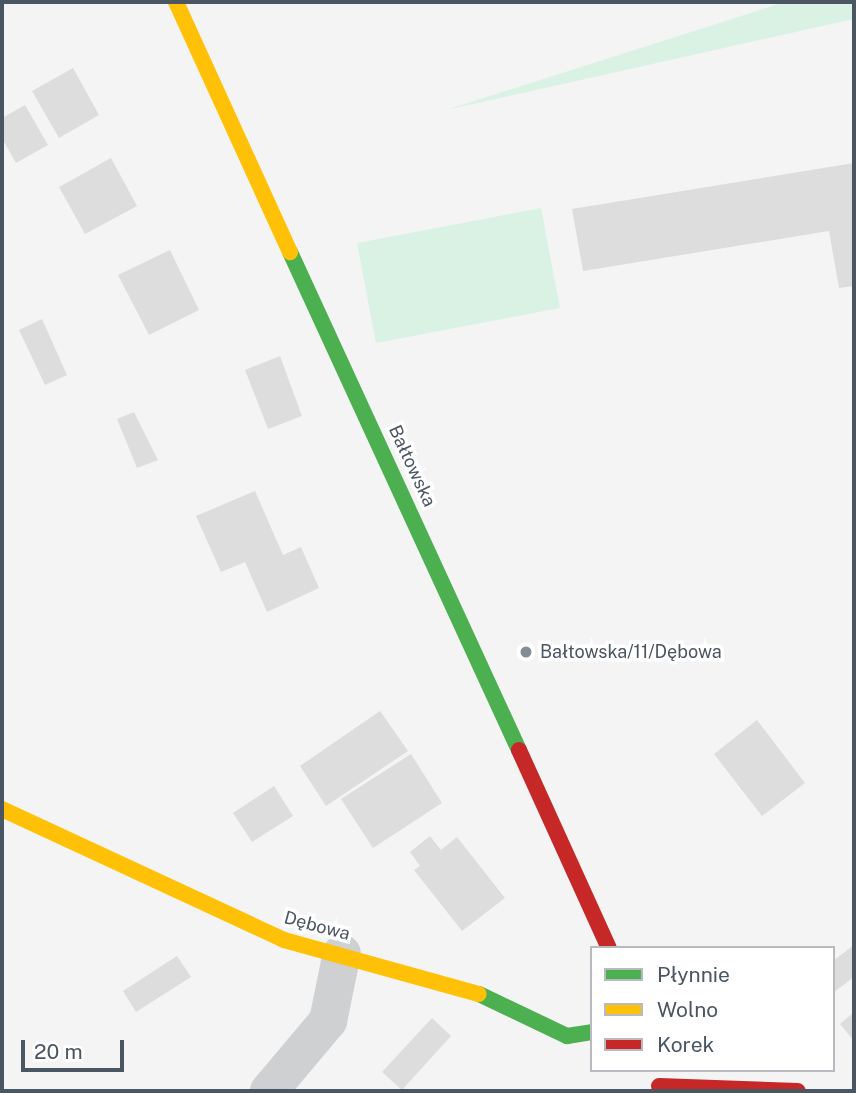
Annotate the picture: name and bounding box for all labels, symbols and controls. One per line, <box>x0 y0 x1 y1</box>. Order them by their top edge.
street label: Bałtowska <box>384 422 440 510</box>
place label: Bałtowska/11/Dębowa <box>540 641 722 663</box>
marker: Bałtowska/11/Dębowa <box>518 644 534 660</box>
street label: Dębowa <box>282 907 352 945</box>
legend <box>590 946 835 1072</box>
text: Płynnie <box>657 962 730 987</box>
text: Wolno <box>657 997 718 1022</box>
scale bar <box>24 1026 128 1070</box>
text: Korek <box>657 1032 714 1057</box>
text: 20 m <box>34 1039 83 1064</box>

